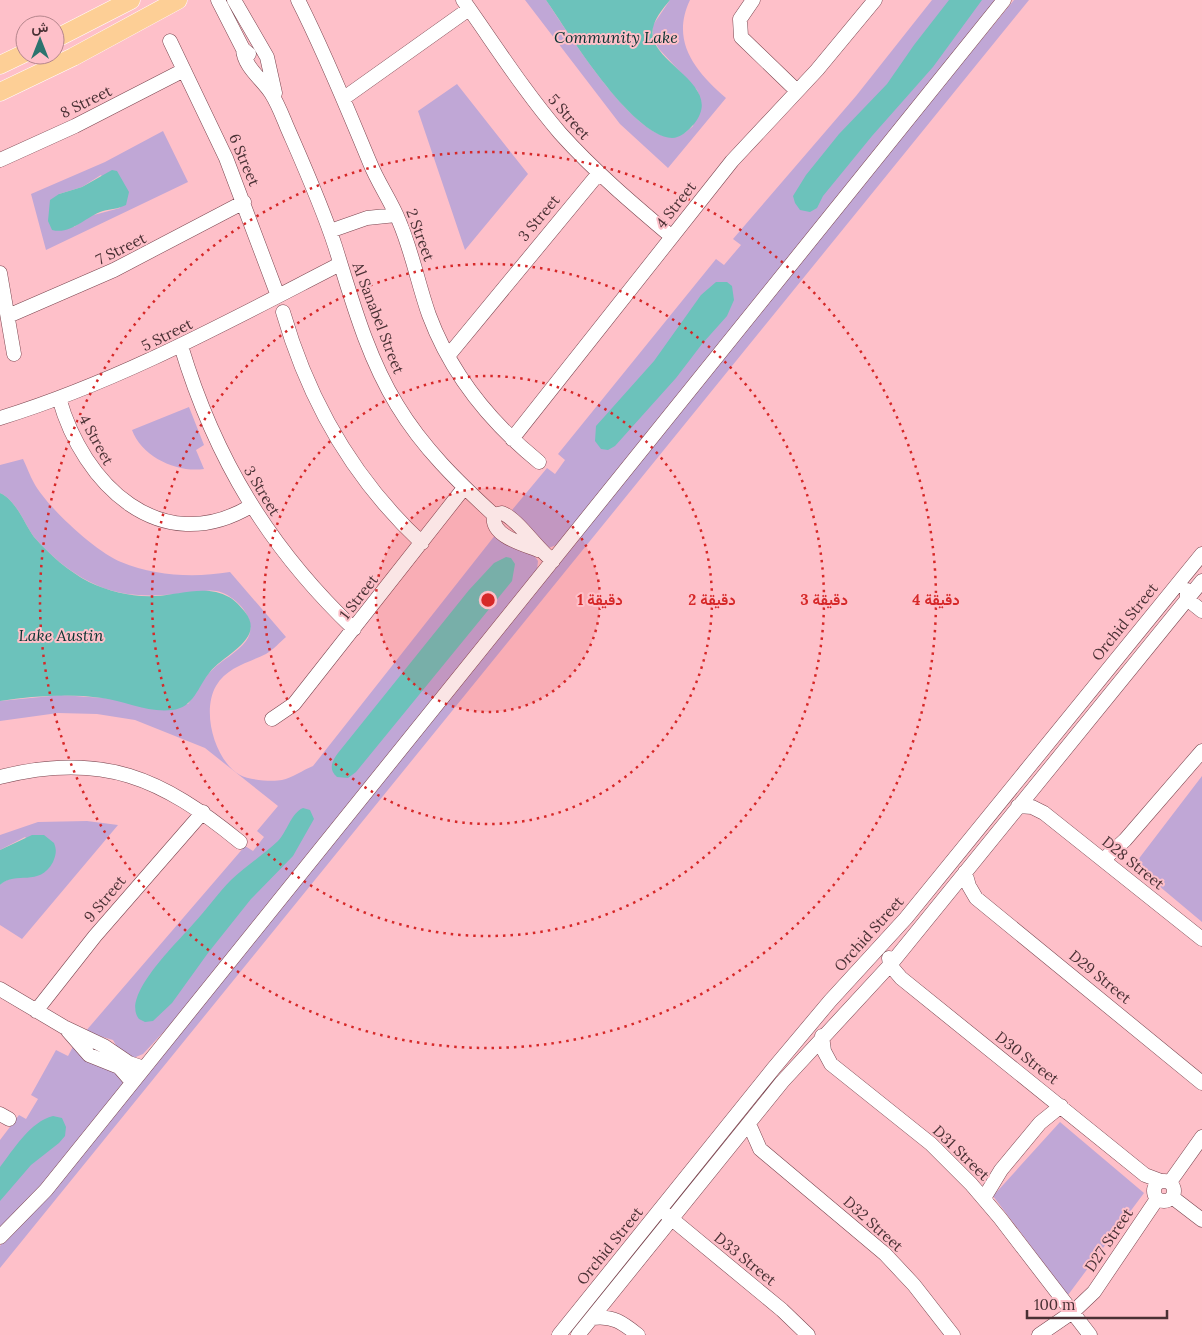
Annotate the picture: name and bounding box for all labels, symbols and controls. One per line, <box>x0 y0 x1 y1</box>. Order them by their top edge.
north arrow <box>15 15 65 65</box>
text: ش <box>32 18 49 36</box>
water label: Community Lake <box>554 27 678 47</box>
street label: 8 Street <box>57 81 115 122</box>
street label: 5 Street <box>544 90 595 144</box>
street label: 6 Street <box>225 131 264 189</box>
street label: 4 Street <box>651 177 700 232</box>
street label: 3 Street <box>514 190 564 245</box>
street label: 2 Street <box>402 206 439 264</box>
street label: 7 Street <box>93 228 149 269</box>
street label: Al Sanabel Street <box>348 258 409 376</box>
street label: 5 Street <box>138 314 196 355</box>
street label: 4 Street <box>75 411 118 468</box>
street label: 3 Street <box>240 462 285 519</box>
street label: 1 Street <box>335 570 382 623</box>
street label: Orchid Street <box>1087 579 1162 665</box>
text: 1 دقيقة <box>577 590 623 609</box>
text: 2 دقيقة <box>688 590 736 609</box>
text: 3 دقيقة <box>800 590 848 609</box>
text: 4 دقيقة <box>912 590 960 609</box>
centre of rings <box>479 591 497 609</box>
water label: Lake Austin <box>18 625 104 645</box>
street label: D28 Street <box>1099 832 1168 893</box>
street label: 9 Street <box>80 871 130 926</box>
street label: Orchid Street <box>830 892 908 975</box>
street label: D29 Street <box>1065 946 1135 1008</box>
street label: D30 Street <box>992 1027 1063 1088</box>
street label: D31 Street <box>929 1121 994 1184</box>
street label: D32 Street <box>839 1192 907 1256</box>
street label: Orchid Street <box>572 1203 647 1289</box>
street label: D27 Street <box>1080 1204 1137 1275</box>
street label: D33 Street <box>710 1228 780 1290</box>
scale bar <box>1027 1288 1167 1320</box>
text: 100 m <box>1034 1295 1075 1314</box>

